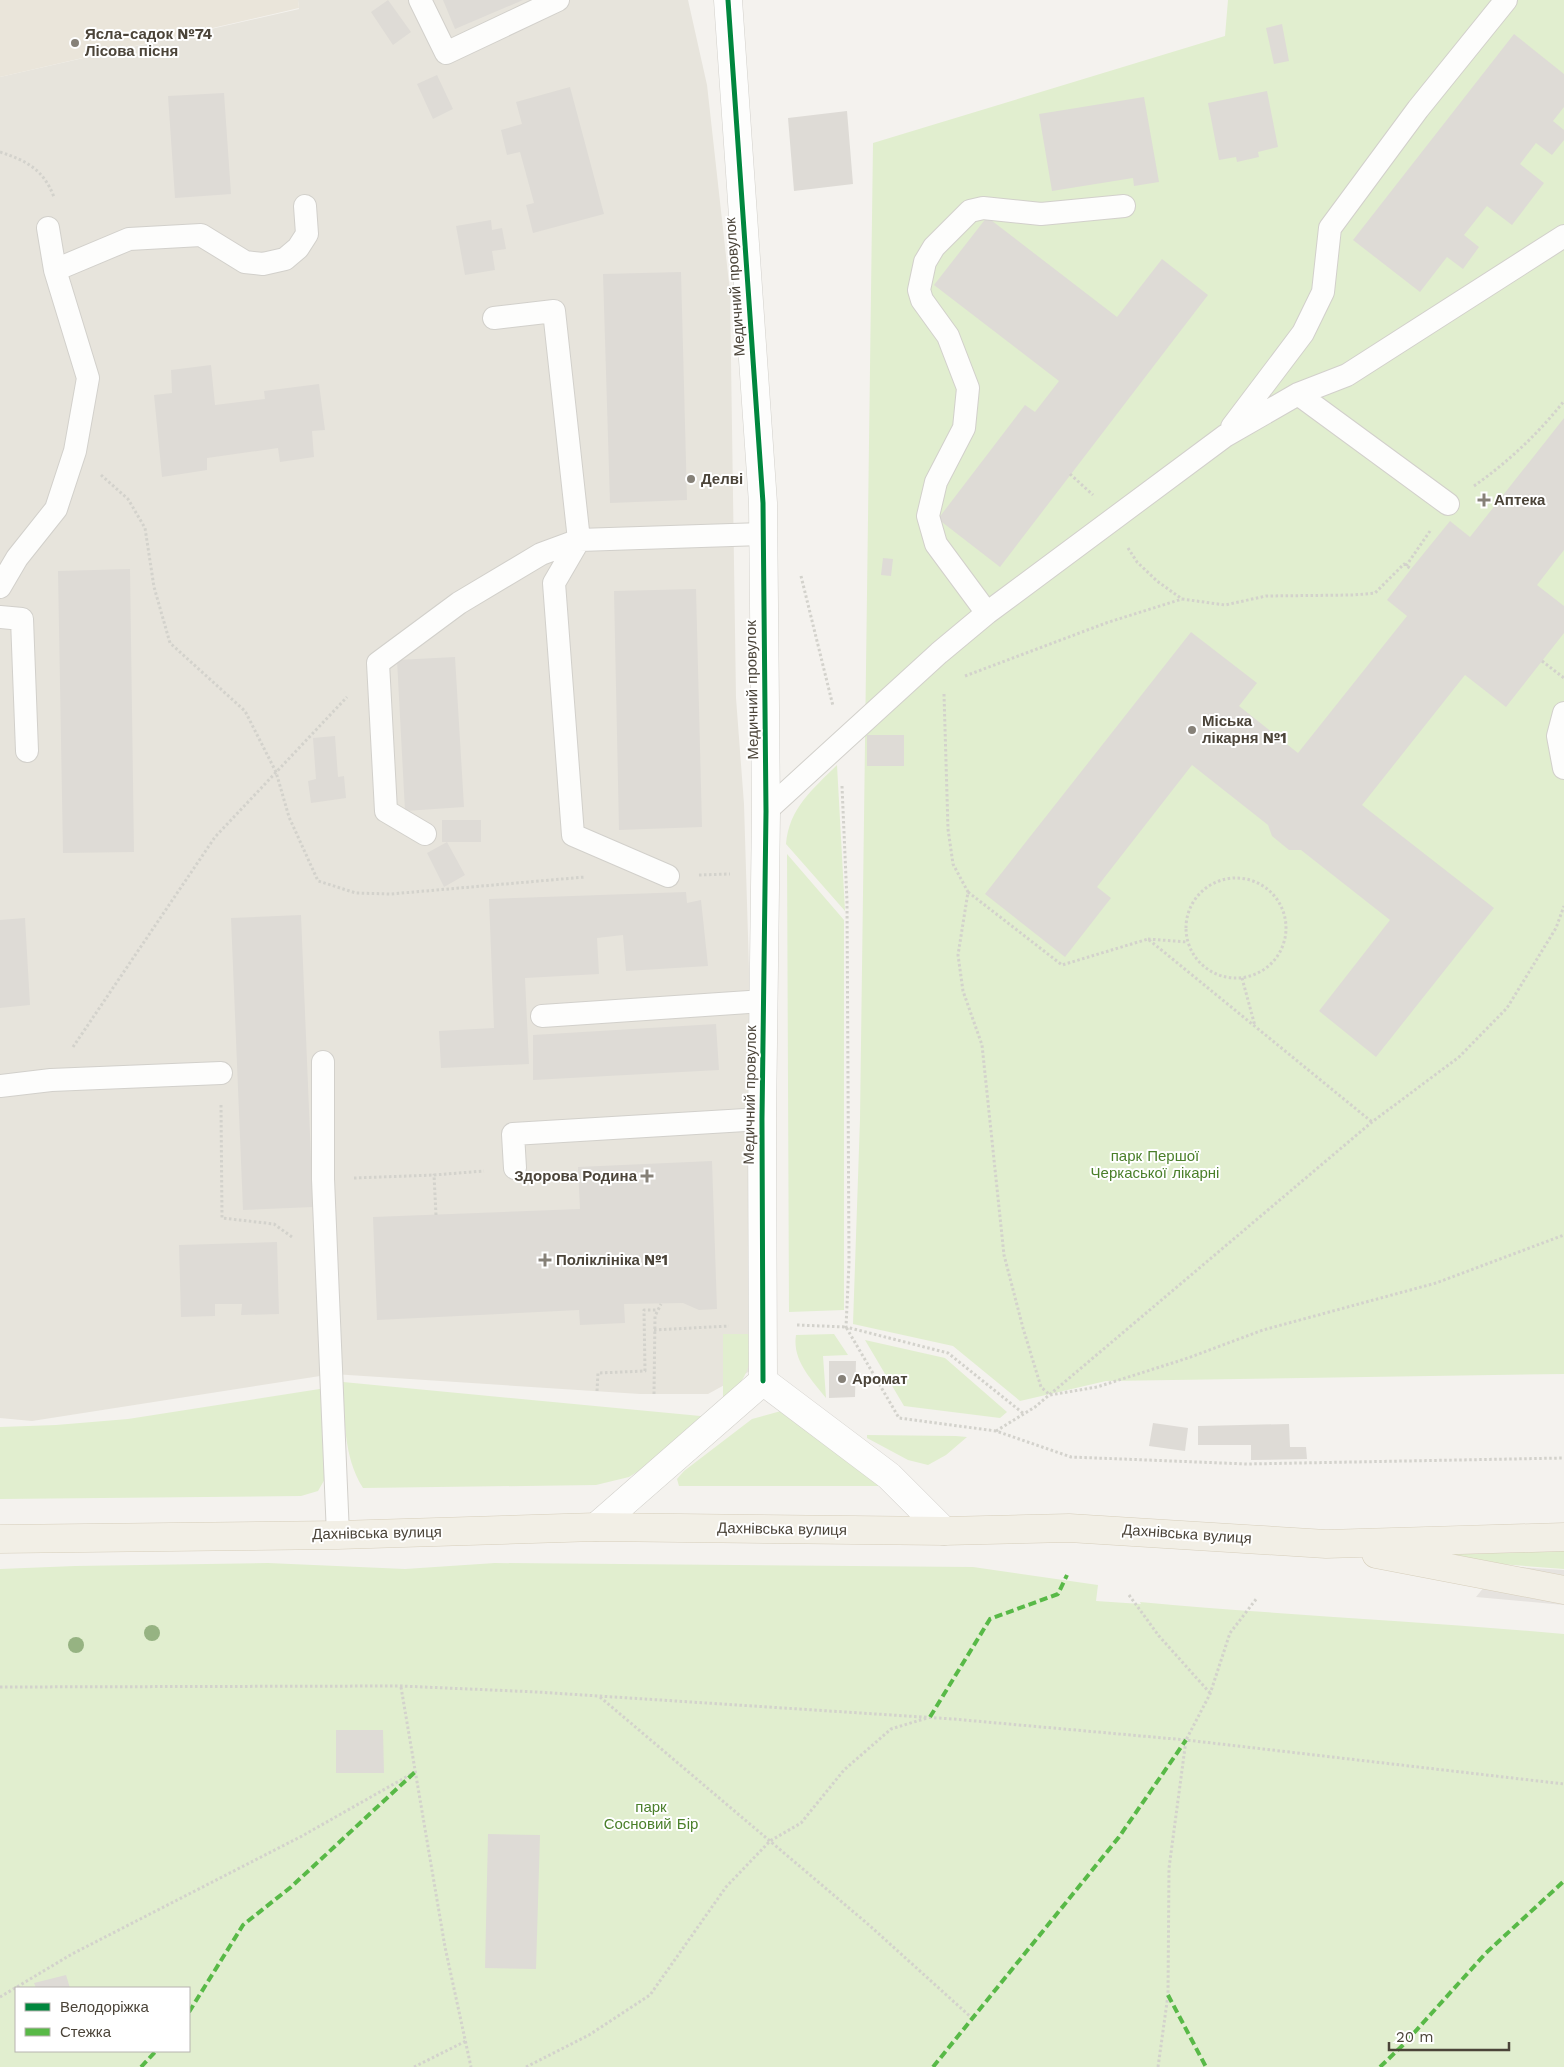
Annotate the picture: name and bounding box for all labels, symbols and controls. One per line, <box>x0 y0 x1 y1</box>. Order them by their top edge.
place label: Ясла-садок №74 Лісова пісня <box>85 25 213 60</box>
marker: Ясла-садок №74 Лісова пісня <box>69 37 81 49</box>
street label: Медичний провулок <box>721 217 749 357</box>
place label: Делві <box>701 470 743 488</box>
marker: Делві <box>685 473 697 485</box>
place label: Аптека <box>1494 491 1546 509</box>
marker: Аптека <box>1478 494 1490 506</box>
street label: Медичний провулок <box>742 620 762 760</box>
place label: Міська лікарня №1 <box>1202 712 1287 747</box>
marker: Міська лікарня №1 <box>1186 724 1198 736</box>
street label: Медичний провулок <box>740 1025 760 1165</box>
park label: парк Першої Черкаської лікарні <box>1091 1147 1219 1182</box>
place label: Здорова Родина <box>514 1167 638 1185</box>
marker: Здорова Родина <box>641 1170 653 1182</box>
place label: Поліклініка №1 <box>556 1251 668 1269</box>
marker: Поліклініка №1 <box>538 1253 552 1267</box>
place label: Аромат <box>852 1370 908 1388</box>
marker: Аромат <box>836 1373 848 1385</box>
street label: Дахнівська вулиця <box>717 1519 847 1539</box>
street label: Дахнівська вулиця <box>1122 1520 1252 1548</box>
street label: Дахнівська вулиця <box>312 1523 442 1543</box>
park label: парк Сосновий Бір <box>604 1798 698 1833</box>
legend <box>15 1987 190 2052</box>
text: Велодоріжка <box>60 1998 149 2016</box>
scale bar <box>1389 2020 1509 2052</box>
text: Стежка <box>60 2023 112 2041</box>
text: 20 m <box>1396 2028 1434 2046</box>

